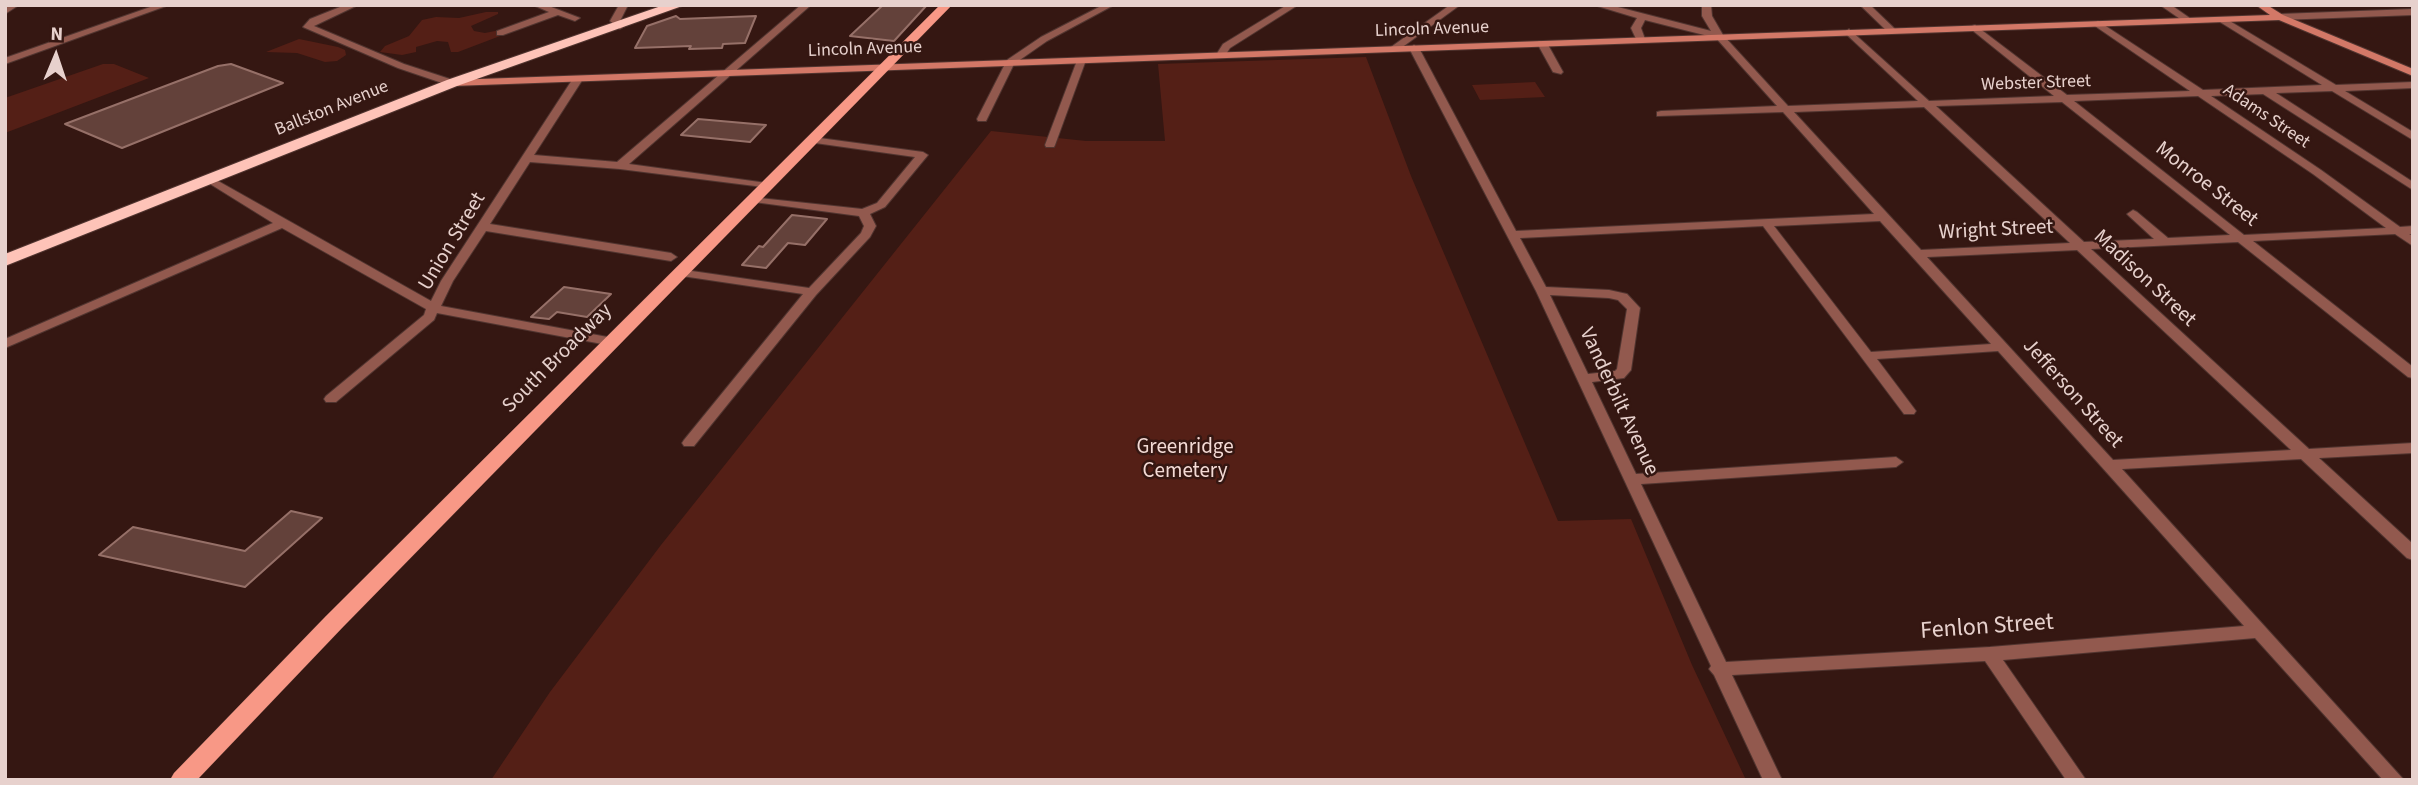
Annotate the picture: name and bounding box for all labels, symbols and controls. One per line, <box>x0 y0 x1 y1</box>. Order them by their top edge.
street label: Lincoln Avenue <box>1375 17 1489 43</box>
north arrow <box>21 21 91 91</box>
text: N <box>50 21 64 48</box>
street label: Lincoln Avenue <box>808 37 922 63</box>
street label: Webster Street <box>1981 71 2091 97</box>
street label: Ballston Avenue <box>272 76 392 142</box>
street label: Adams Street <box>2219 80 2313 154</box>
street label: Monroe Street <box>2149 137 2263 233</box>
street label: Union Street <box>414 188 492 296</box>
street label: Wright Street <box>1938 215 2054 247</box>
street label: Madison Street <box>2087 225 2201 333</box>
street label: South Broadway <box>498 299 618 419</box>
street label: Vanderbilt Avenue <box>1573 324 1663 480</box>
street label: Jefferson Street <box>2016 334 2128 454</box>
park label: Greenridge Cemetery <box>1136 435 1234 485</box>
street label: Fenlon Street <box>1919 609 2055 647</box>

